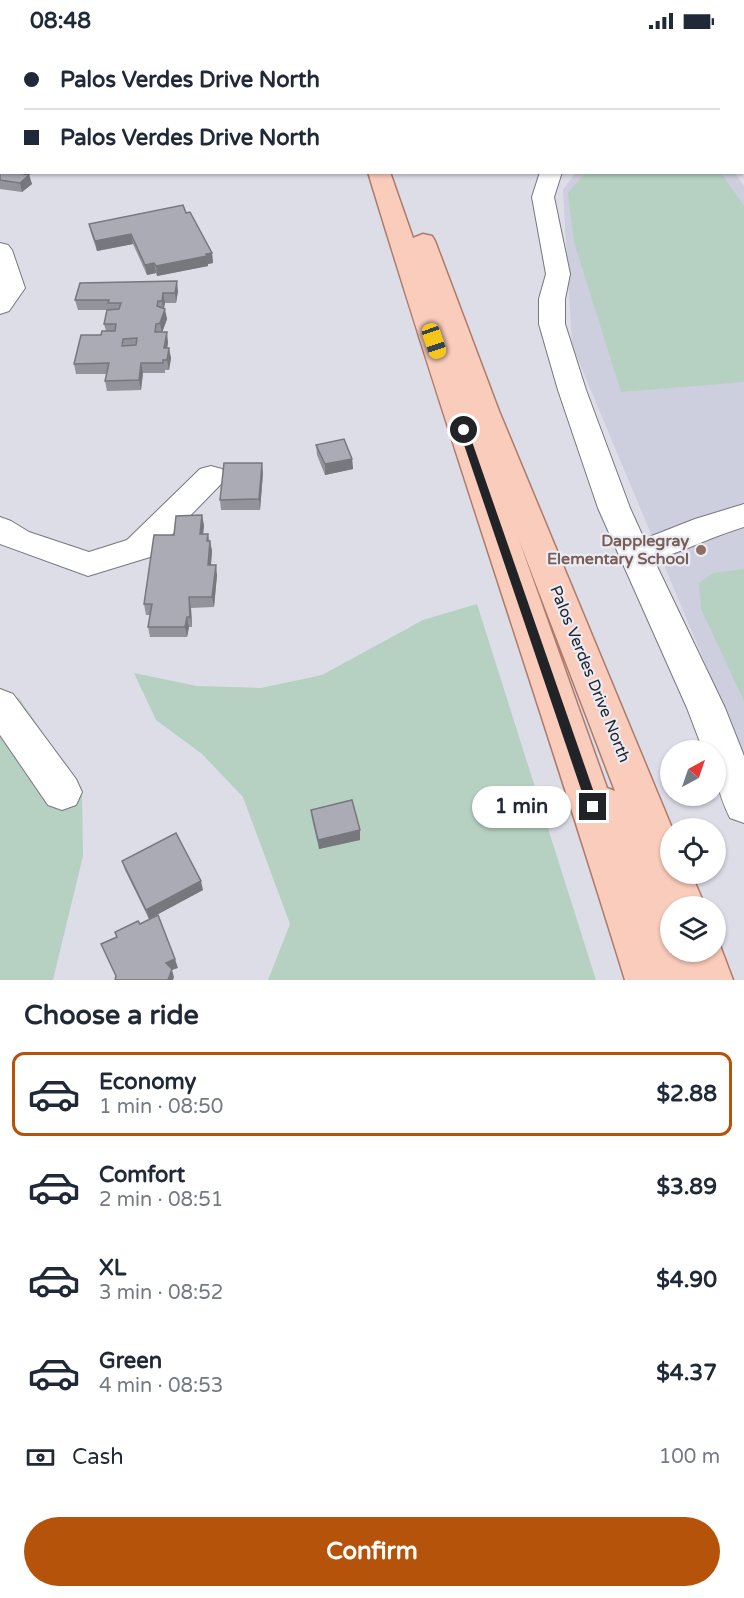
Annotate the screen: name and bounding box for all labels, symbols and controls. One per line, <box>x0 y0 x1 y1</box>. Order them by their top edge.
text: 08:48 <box>30 8 91 34</box>
text: Palos Verdes Drive North <box>60 67 320 93</box>
text: Palos Verdes Drive North <box>60 125 320 151</box>
car <box>420 321 448 361</box>
route start <box>450 416 477 443</box>
place label: Dapplegray Elementary School <box>547 531 689 569</box>
marker: Dapplegray Elementary School <box>694 543 708 557</box>
street label: Palos Verdes Drive North <box>545 583 635 765</box>
north arrow <box>660 740 726 806</box>
map controls <box>660 740 726 962</box>
callout: 1 min <box>473 786 572 828</box>
route end <box>579 793 606 820</box>
text: 1 min <box>495 795 548 819</box>
button: locate <box>660 818 726 884</box>
button: layers <box>660 896 726 962</box>
text: Choose a ride <box>24 999 199 1032</box>
icon: car <box>27 1067 81 1121</box>
text: Economy <box>99 1069 196 1095</box>
text: $2.88 <box>656 1081 717 1107</box>
text: 1 min · 08:50 <box>99 1095 223 1119</box>
icon: car <box>27 1160 81 1214</box>
text: Comfort <box>99 1162 185 1188</box>
text: $3.89 <box>656 1174 717 1200</box>
text: 2 min · 08:51 <box>99 1188 223 1212</box>
icon: car <box>27 1253 81 1307</box>
text: XL <box>99 1255 126 1281</box>
text: $4.90 <box>656 1267 717 1293</box>
text: 3 min · 08:52 <box>99 1281 223 1305</box>
icon: car <box>27 1346 81 1400</box>
text: Green <box>99 1348 162 1374</box>
text: $4.37 <box>656 1360 717 1386</box>
text: 4 min · 08:53 <box>99 1374 223 1398</box>
icon: cash <box>24 1441 57 1474</box>
text: Cash <box>72 1444 124 1470</box>
text: 100 m <box>659 1445 720 1469</box>
button: Confirm <box>24 1517 720 1586</box>

